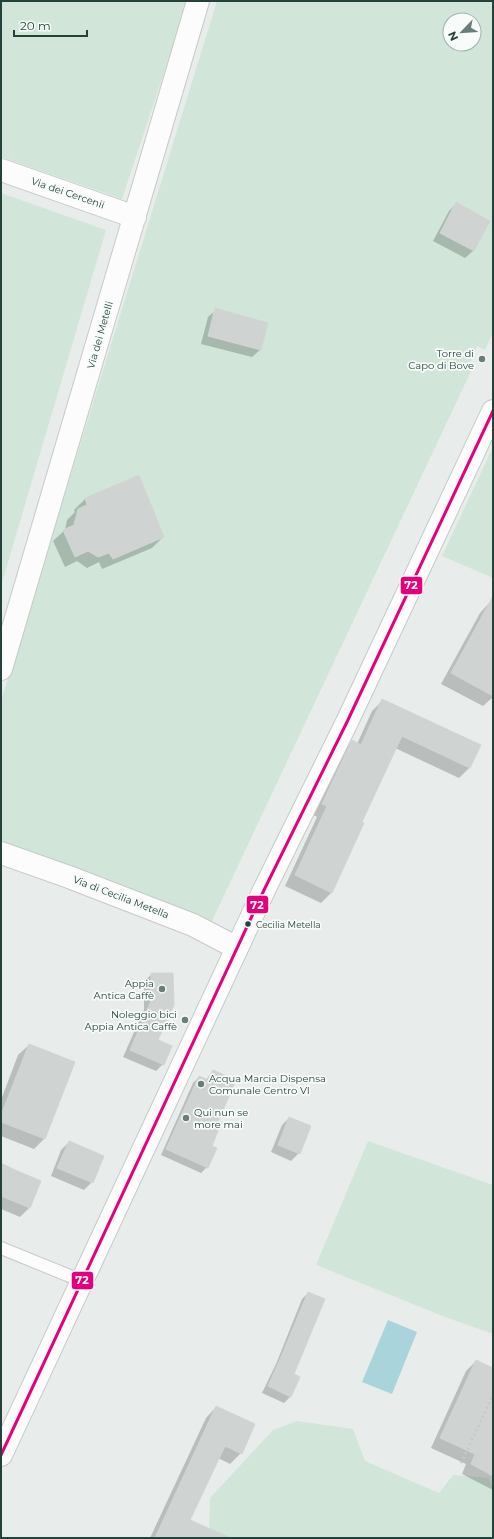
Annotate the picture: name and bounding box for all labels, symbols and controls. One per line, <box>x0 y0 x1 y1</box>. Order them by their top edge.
scale bar <box>14 12 87 38</box>
north arrow <box>442 12 482 52</box>
text: 20 m <box>20 18 51 33</box>
text: N <box>445 29 461 43</box>
street label: Via dei Cercenii <box>30 174 106 212</box>
street label: Via dei Metelli <box>84 300 116 370</box>
place label: Torre di Capo di Bove <box>408 347 474 372</box>
marker: Torre di Capo di Bove <box>477 354 487 364</box>
line badge: 72 <box>400 576 423 595</box>
text: 72 <box>404 578 418 592</box>
street label: Via di Cecilia Metella <box>71 873 171 921</box>
line badge: 72 <box>246 895 269 914</box>
text: 72 <box>250 898 264 912</box>
marker: Cecilia Metella <box>243 919 253 929</box>
place label: Cecilia Metella <box>256 919 321 930</box>
place label: Appia Antica Caffè <box>94 977 154 1002</box>
marker: Appia Antica Caffè <box>157 984 167 994</box>
place label: Noleggio bici Appia Antica Caffè <box>85 1008 177 1033</box>
marker: Noleggio bici Appia Antica Caffè <box>180 1015 190 1025</box>
place label: Acqua Marcia Dispensa Comunale Centro VI <box>209 1072 326 1097</box>
marker: Acqua Marcia Dispensa Comunale Centro VI <box>196 1079 206 1089</box>
place label: Qui nun se more mai <box>194 1106 248 1131</box>
marker: Qui nun se more mai <box>181 1113 191 1123</box>
line badge: 72 <box>71 1271 94 1290</box>
text: 72 <box>75 1273 89 1287</box>

